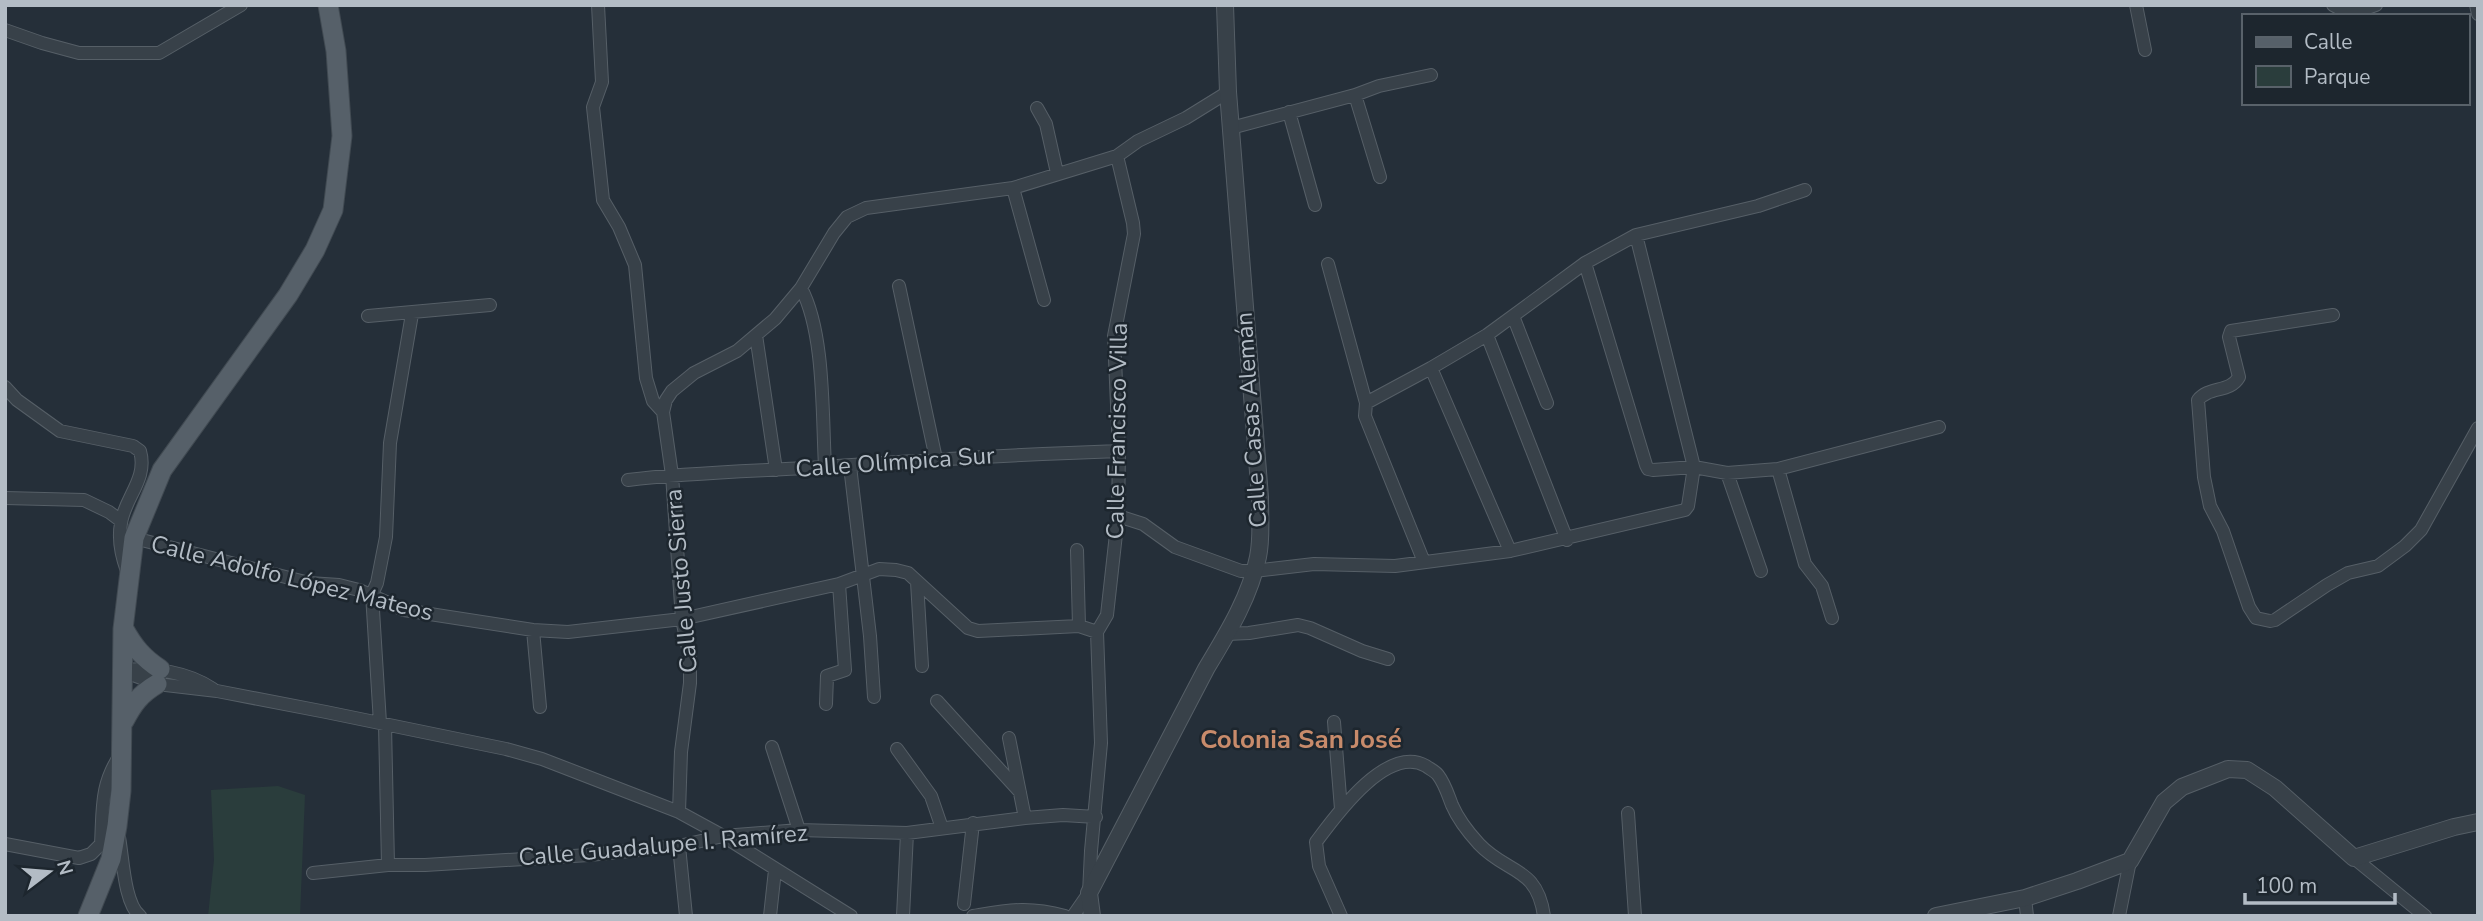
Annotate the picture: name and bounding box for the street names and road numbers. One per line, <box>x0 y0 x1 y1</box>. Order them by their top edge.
street label: Calle Casas Alemán <box>1228 311 1274 529</box>
street label: Calle Francisco Villa <box>1099 322 1135 540</box>
street label: Calle Olímpica Sur <box>794 439 996 485</box>
street label: Calle Justo Sierra <box>657 488 705 674</box>
street label: Calle Adolfo López Mateos <box>148 527 436 629</box>
street label: Calle Guadalupe I. Ramírez <box>517 816 809 874</box>

